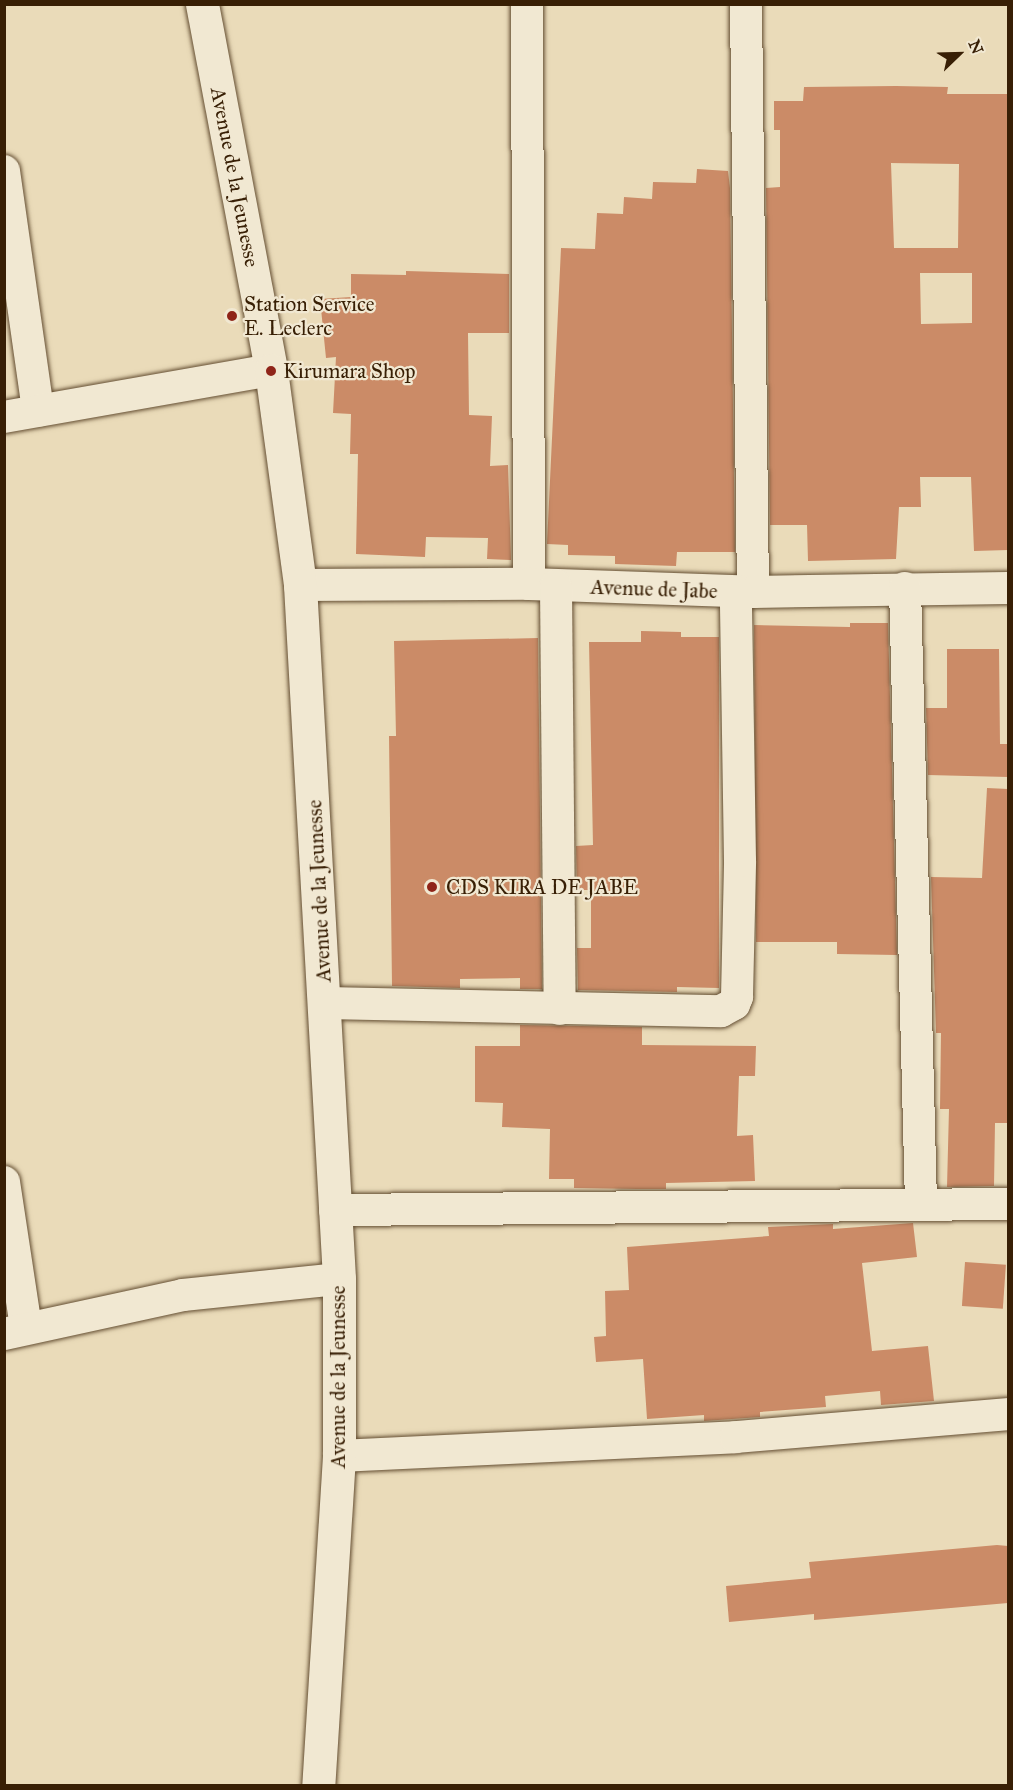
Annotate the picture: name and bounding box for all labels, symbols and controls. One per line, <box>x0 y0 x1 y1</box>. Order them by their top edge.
north arrow <box>929 24 989 84</box>
text: N <box>965 37 987 57</box>
street label: Avenue de la Jeunesse <box>205 85 265 269</box>
place label: Station Service E. Leclerc <box>244 291 375 341</box>
marker: Station Service E. Leclerc <box>225 309 239 323</box>
place label: Kirumara Shop <box>283 358 416 384</box>
marker: Kirumara Shop <box>264 364 278 378</box>
street label: Avenue de Jabe <box>590 574 718 604</box>
street label: Avenue de la Jeunesse <box>302 799 336 983</box>
place label: CDS KIRA DE JABE <box>446 874 638 900</box>
marker: CDS KIRA DE JABE <box>423 878 441 896</box>
street label: Avenue de la Jeunesse <box>325 1286 351 1468</box>

